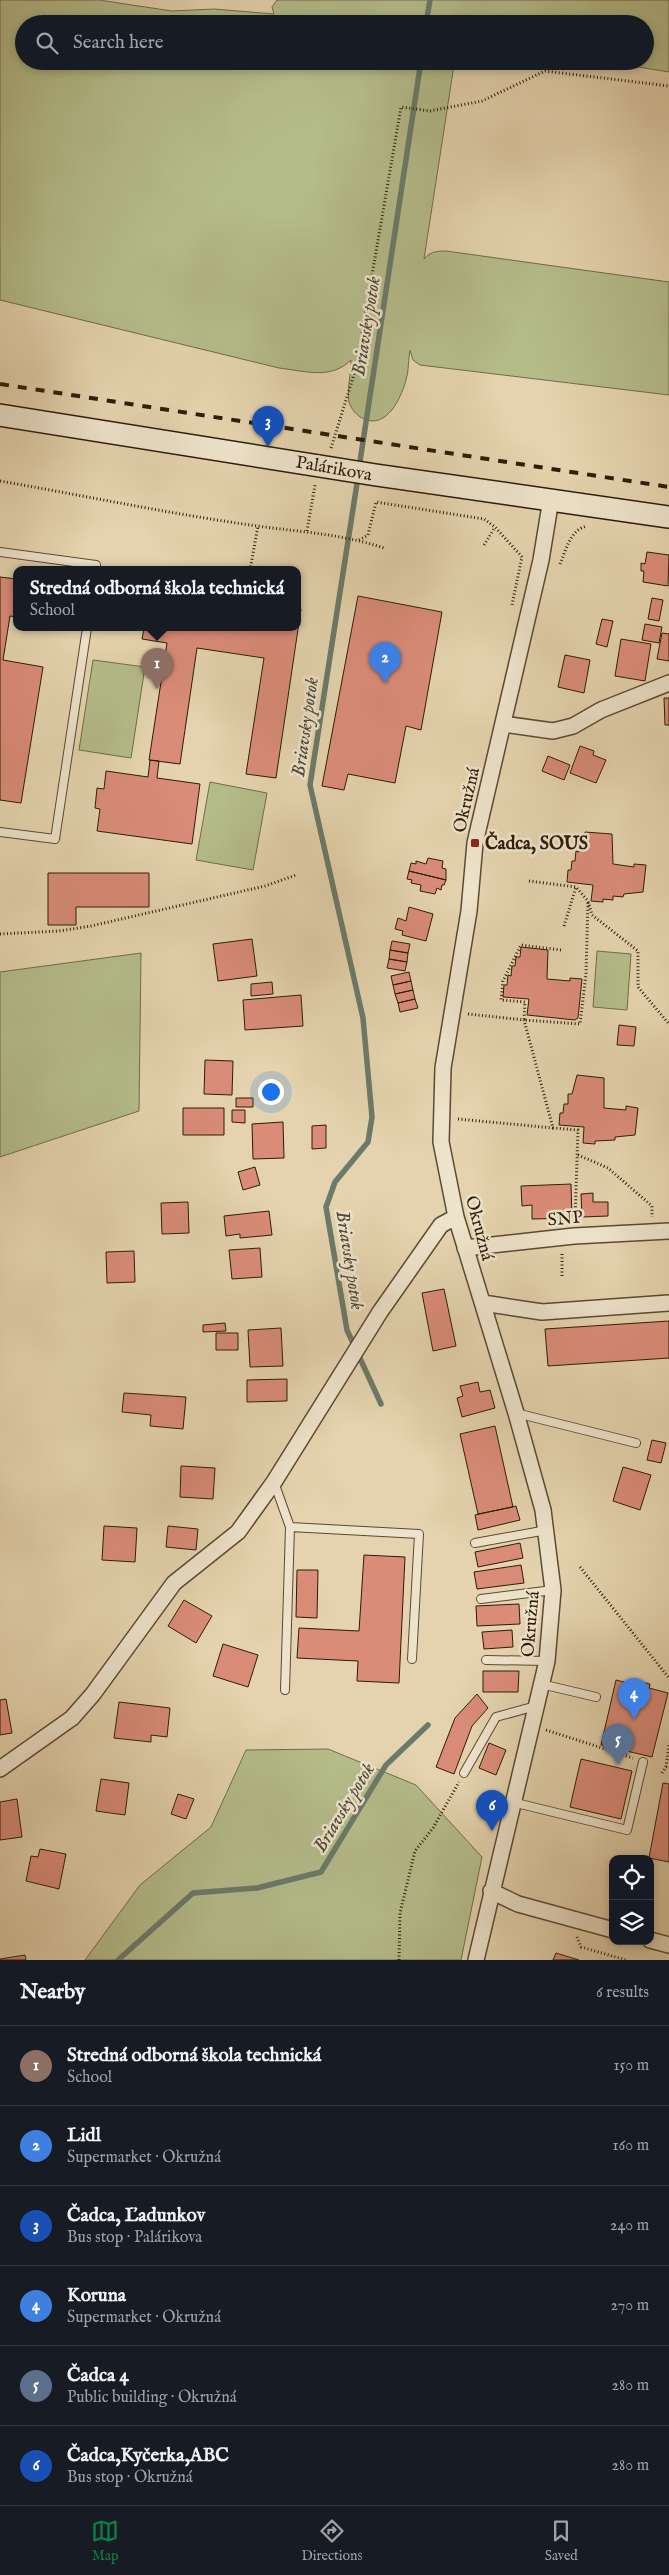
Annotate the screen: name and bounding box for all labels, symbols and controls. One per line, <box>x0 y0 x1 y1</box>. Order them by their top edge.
search box <box>15 15 654 70</box>
icon: search <box>33 29 61 57</box>
text: Search here <box>73 31 164 55</box>
water label: Briavsky potok <box>347 275 387 378</box>
pin: 3 <box>252 406 284 447</box>
street label: Palárikova <box>294 451 374 488</box>
popup <box>13 566 301 631</box>
text: Stredná odborná škola technická <box>30 577 284 601</box>
text: School <box>30 601 75 621</box>
pin: 2 <box>369 642 401 683</box>
pin: 1 <box>141 648 173 689</box>
water label: Briavsky potok <box>287 676 325 779</box>
street label: Okružná <box>449 765 486 835</box>
place label: Čadca, SOUS <box>485 831 588 856</box>
marker: Čadca, SOUS <box>469 837 481 849</box>
your location <box>258 1079 284 1105</box>
street label: Okružná <box>459 1193 498 1264</box>
street label: SNP <box>547 1207 584 1232</box>
water label: Briavsky potok <box>329 1209 369 1312</box>
street label: Okružná <box>517 1590 546 1658</box>
pin: 4 <box>618 1678 650 1719</box>
pin: 5 <box>602 1724 634 1765</box>
water label: Briavsky potok <box>309 1759 381 1857</box>
pin: 6 <box>476 1790 508 1831</box>
map controls <box>609 1855 654 1945</box>
button: locate <box>609 1855 654 1900</box>
button: layers <box>609 1900 654 1945</box>
text: Nearby <box>20 1979 85 2006</box>
text: 6 results <box>596 1983 649 2003</box>
text: Stredná odborná škola technická <box>67 2044 321 2068</box>
text: 1 <box>33 2056 39 2076</box>
text: 150 m <box>614 2056 649 2076</box>
text: School <box>67 2068 112 2088</box>
text: Lidl <box>67 2124 101 2148</box>
text: 2 <box>32 2136 40 2156</box>
text: 160 m <box>613 2136 649 2156</box>
text: Supermarket · Okružná <box>67 2148 221 2168</box>
text: Čadca, Ľadunkov <box>67 2204 205 2228</box>
text: 3 <box>33 2216 39 2236</box>
text: 240 m <box>610 2216 649 2236</box>
text: Bus stop · Palárikova <box>67 2228 202 2248</box>
text: Koruna <box>67 2284 126 2308</box>
text: 4 <box>32 2296 40 2316</box>
text: 270 m <box>610 2296 649 2316</box>
text: Supermarket · Okružná <box>67 2308 221 2328</box>
text: Čadca 4 <box>67 2364 129 2388</box>
text: 5 <box>33 2376 39 2396</box>
text: 280 m <box>612 2376 649 2396</box>
text: Public building · Okružná <box>67 2388 237 2408</box>
text: Čadca,Kyčerka,ABC <box>67 2444 229 2468</box>
text: 6 <box>33 2456 39 2476</box>
text: 280 m <box>612 2456 649 2476</box>
text: Bus stop · Okružná <box>67 2468 193 2488</box>
tab: Map <box>91 2517 119 2565</box>
tab: Directions <box>301 2517 362 2565</box>
tab: Saved <box>545 2517 578 2565</box>

